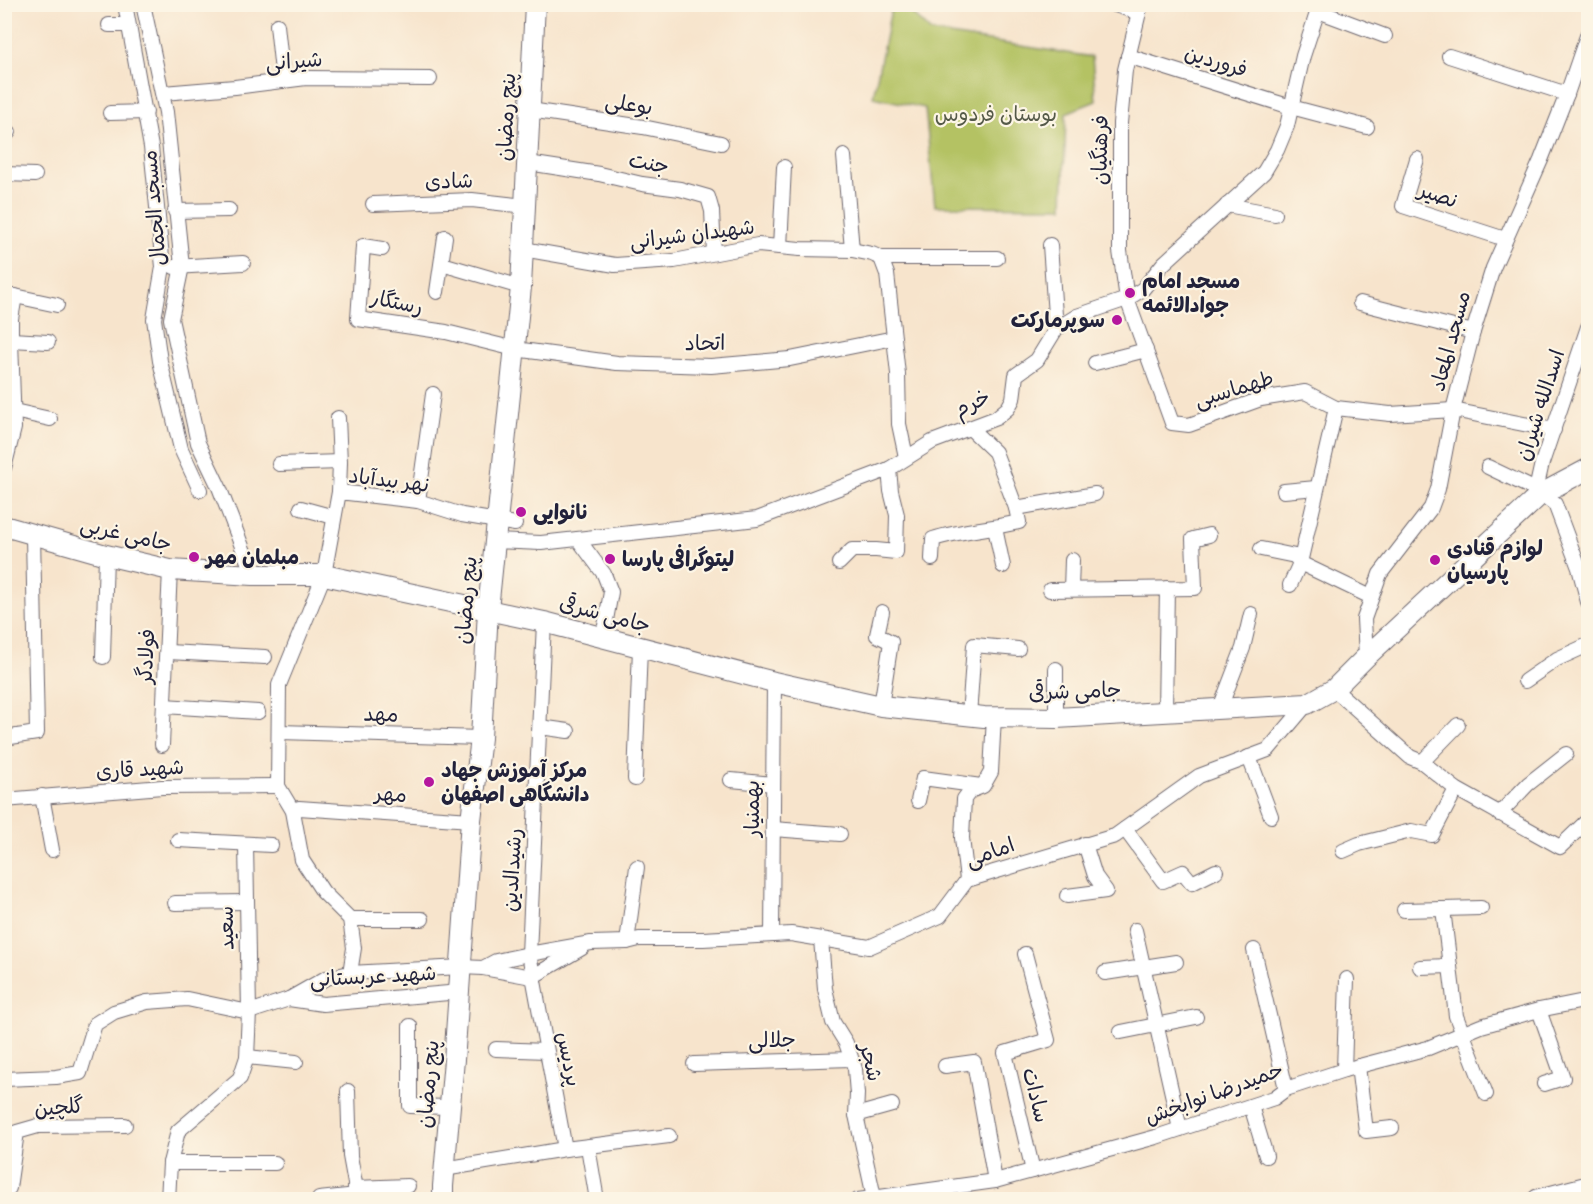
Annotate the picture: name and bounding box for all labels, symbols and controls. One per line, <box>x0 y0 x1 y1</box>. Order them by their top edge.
street label: فروردین <box>1182 39 1251 82</box>
street label: شیرانی <box>265 46 324 77</box>
street label: پنج رمضان <box>491 72 522 162</box>
street label: بوعلی <box>603 87 655 122</box>
park label: بوستان فردوس <box>935 101 1057 127</box>
street label: فرهنگیان <box>1086 115 1113 185</box>
street label: جنت <box>627 147 671 178</box>
street label: مسجد الجمال <box>136 149 171 267</box>
street label: شادی <box>425 168 473 193</box>
street label: نصیر <box>1413 176 1461 213</box>
street label: شهیدان شیرانی <box>628 213 756 256</box>
place label: مسجد امام جوادالائمه <box>1142 268 1240 318</box>
street label: رستگار <box>368 284 425 319</box>
marker: مسجد امام جوادالائمه <box>1123 286 1137 300</box>
street label: مسجد المعاد <box>1424 288 1475 394</box>
place label: سوپرمارکت <box>1011 307 1105 333</box>
marker: سوپرمارکت <box>1110 313 1124 327</box>
street label: اتحاد <box>684 330 726 355</box>
street label: اسدالله شیران <box>1510 346 1569 464</box>
street label: طهماسبی <box>1191 365 1277 414</box>
street label: خرم <box>950 383 996 426</box>
street label: نهر بیدآباد <box>347 462 431 498</box>
place label: نانوایی <box>533 499 589 525</box>
marker: نانوایی <box>514 505 528 519</box>
street label: جامی غربی <box>78 511 174 558</box>
place label: لوازم قنادی پارسیان <box>1447 535 1543 585</box>
place label: مبلمان مهر <box>204 544 299 570</box>
place label: لیتوگرافی پارسا <box>622 544 734 572</box>
marker: مبلمان مهر <box>187 550 201 564</box>
marker: لیتوگرافی پارسا <box>603 552 617 566</box>
marker: لوازم قنادی پارسیان <box>1428 553 1442 567</box>
street label: پنج رمضان <box>449 555 484 645</box>
street label: جامی شرقی <box>557 589 653 640</box>
street label: فولادگر <box>131 628 160 686</box>
street label: جامی شرقی <box>1028 676 1122 707</box>
street label: مهد <box>363 700 399 727</box>
street label: شهید قاری <box>95 754 185 783</box>
place label: مرکز آموزش جهاد دانشگاهی اصفهان <box>441 757 589 807</box>
marker: مرکز آموزش جهاد دانشگاهی اصفهان <box>422 775 436 789</box>
street label: مهر <box>372 780 408 807</box>
street label: بهمنیار <box>739 780 765 839</box>
street label: رشیدالدین <box>497 827 526 912</box>
street label: امامی <box>962 831 1018 874</box>
street label: سعید <box>213 906 238 950</box>
street label: شهید عربستانی <box>309 960 437 993</box>
street label: جلالی <box>748 1026 796 1055</box>
street label: پردیس <box>551 1029 587 1089</box>
street label: شجر <box>854 1038 888 1084</box>
street label: پنج رمضان <box>411 1039 446 1129</box>
street label: حمیدرضا نوابخش <box>1141 1056 1287 1130</box>
street label: سادات <box>1018 1065 1055 1125</box>
street label: گلچین <box>33 1092 85 1122</box>

